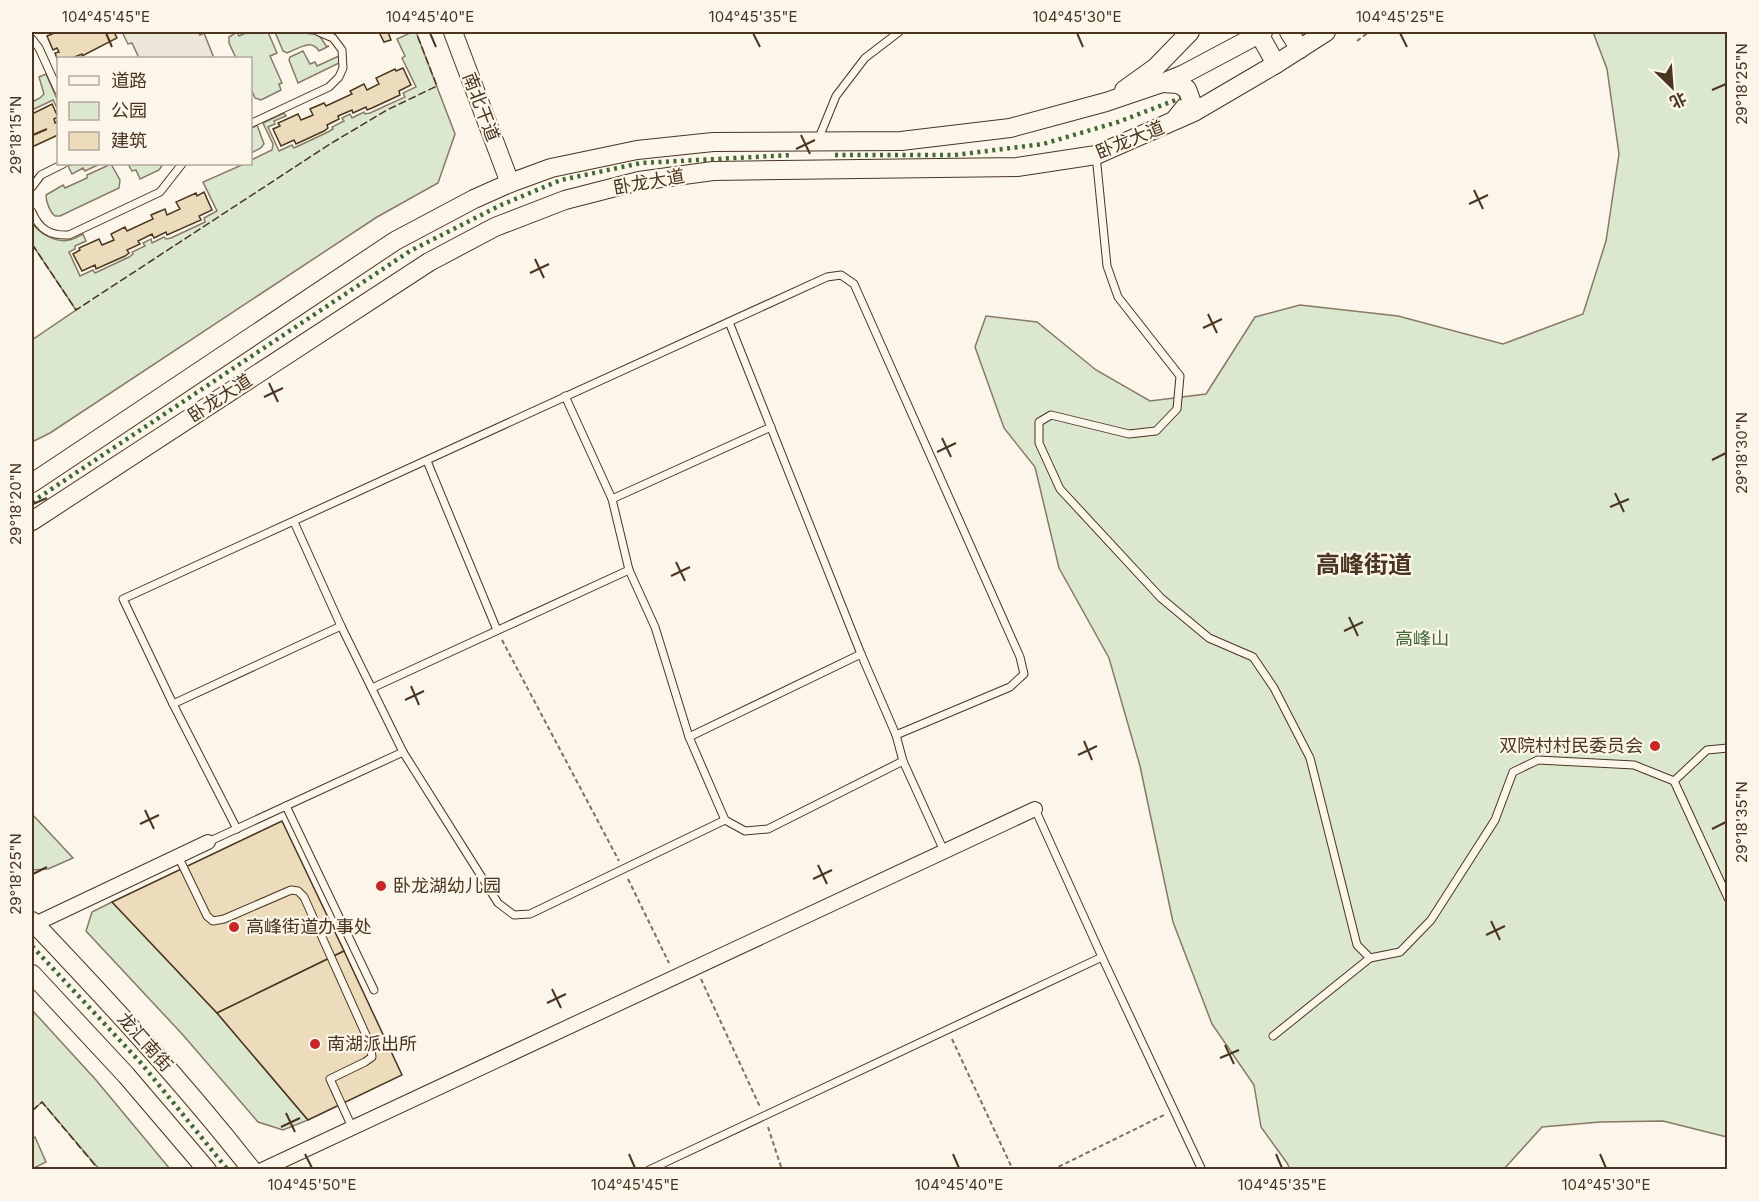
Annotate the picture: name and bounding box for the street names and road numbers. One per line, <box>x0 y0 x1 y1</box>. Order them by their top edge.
street label: 南北干道 <box>459 69 504 144</box>
street label: 卧龙大道 <box>1093 116 1167 163</box>
street label: 卧龙大道 <box>612 165 686 198</box>
street label: 卧龙大道 <box>184 369 256 426</box>
street label: 龙汇南街 <box>113 1008 177 1075</box>

